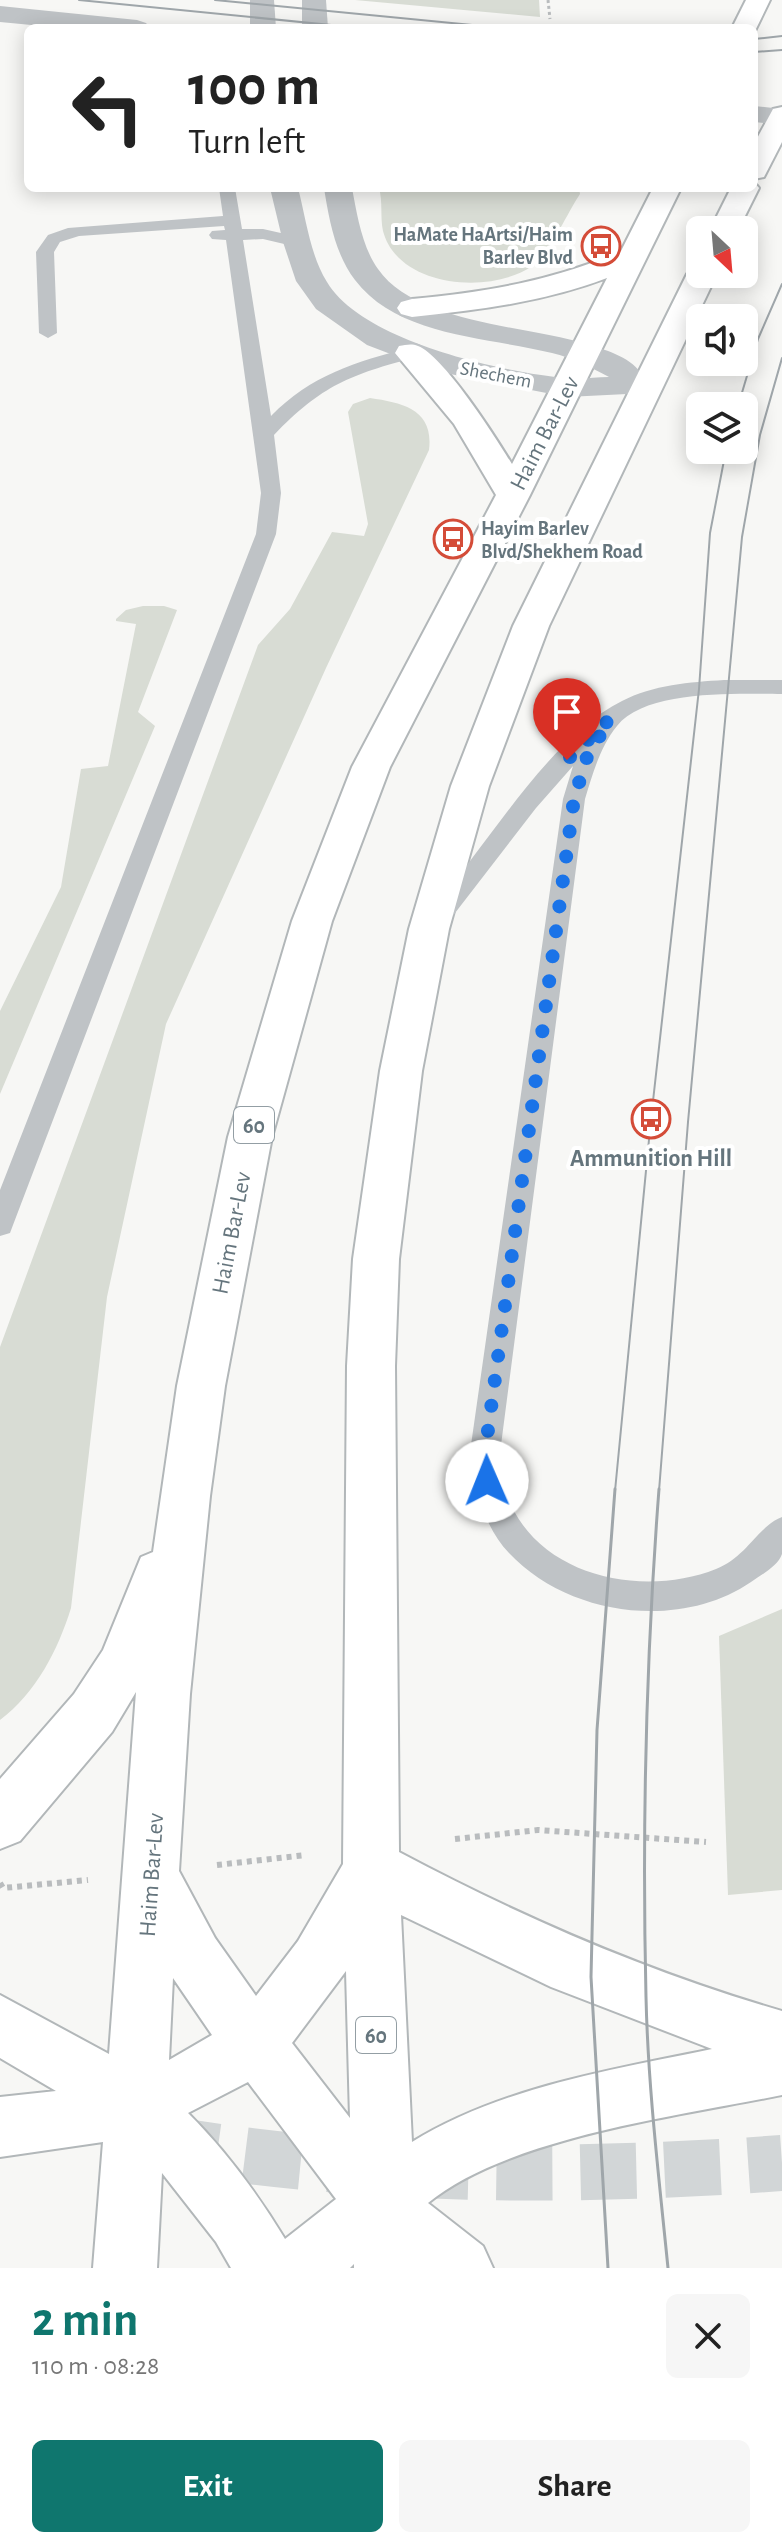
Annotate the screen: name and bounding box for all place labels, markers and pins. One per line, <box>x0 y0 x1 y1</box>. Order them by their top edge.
place label: HaMate HaArtsi/Haim Barlev Blvd <box>393 225 573 268</box>
bus stop icon: HaMate HaArtsi/Haim Barlev Blvd <box>580 225 622 267</box>
bus stop icon: Hayim Barlev Blvd/Shekhem Road <box>432 518 474 560</box>
place label: Hayim Barlev Blvd/Shekhem Road <box>481 519 643 562</box>
pin <box>533 678 601 760</box>
bus stop icon: Ammunition Hill <box>630 1098 672 1140</box>
place label: Ammunition Hill <box>570 1147 732 1171</box>

